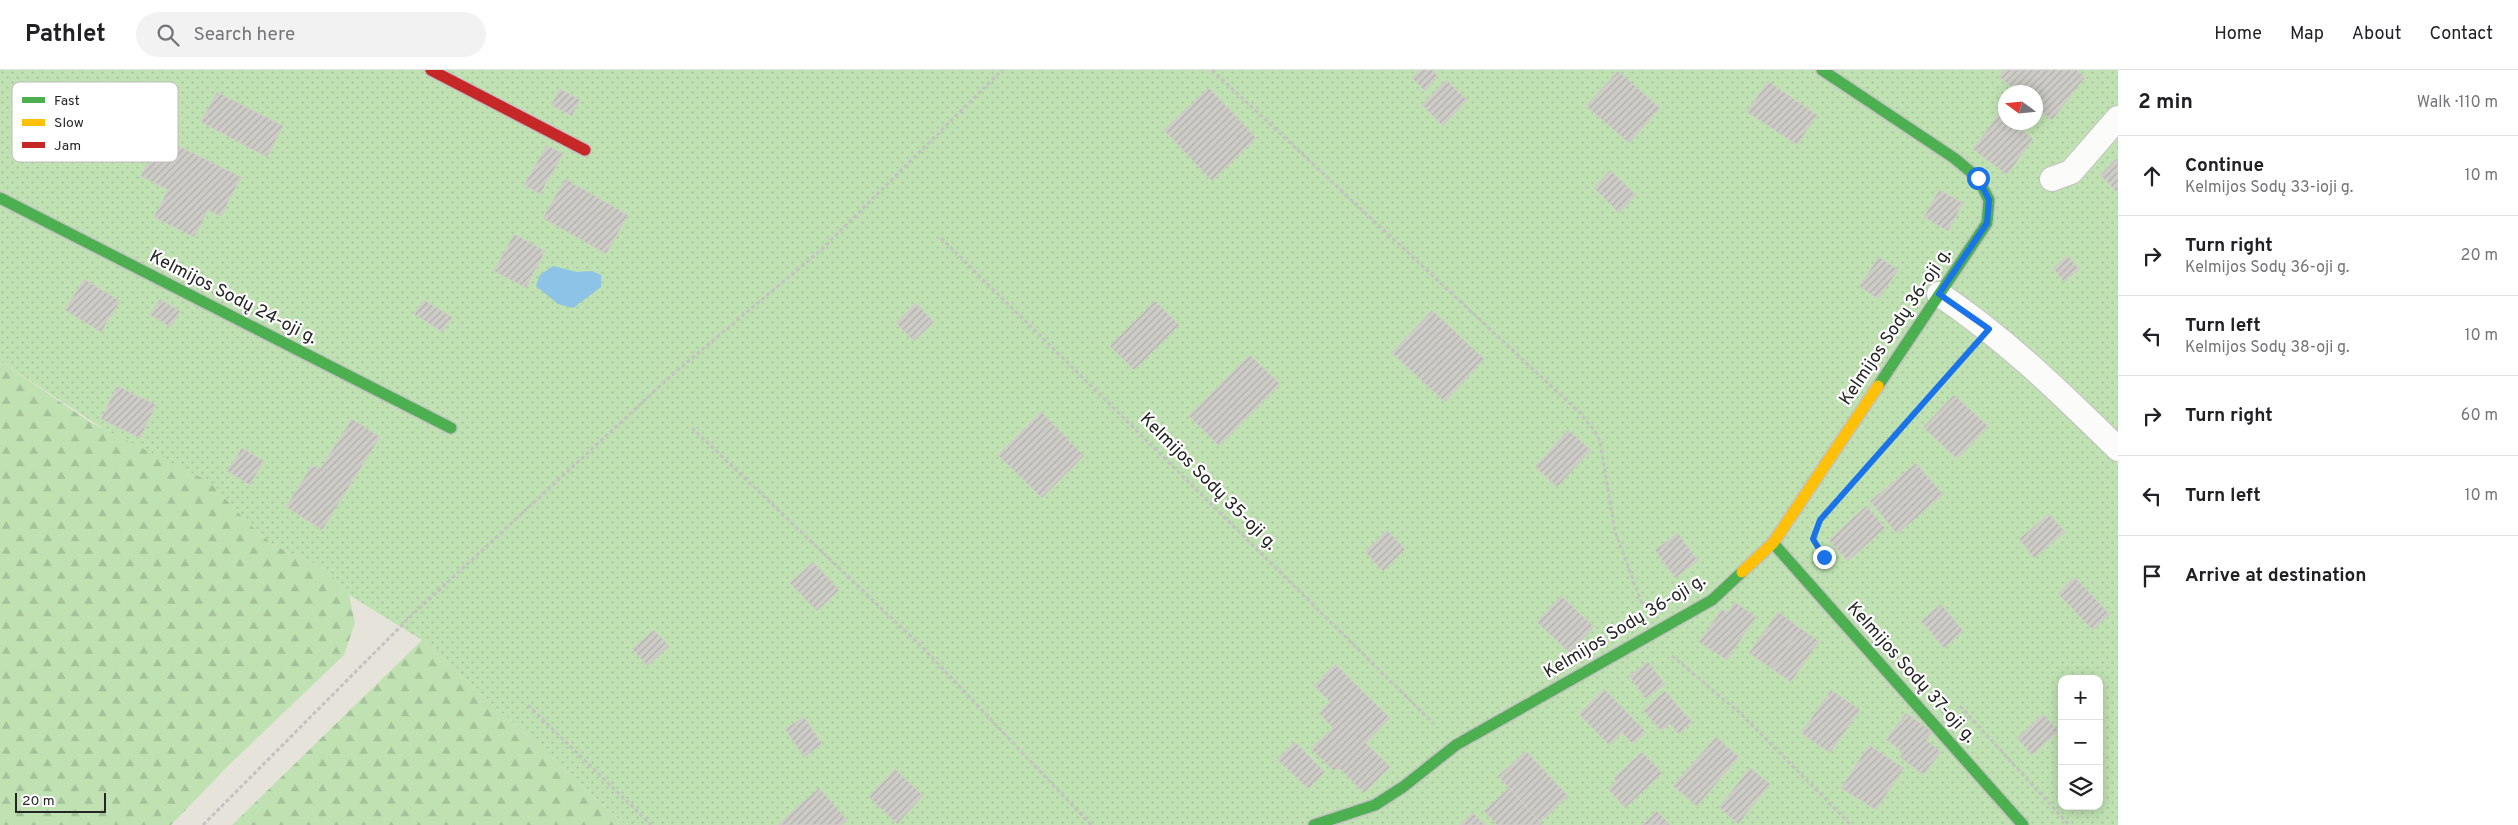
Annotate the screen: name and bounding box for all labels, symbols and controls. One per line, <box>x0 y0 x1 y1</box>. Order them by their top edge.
search box <box>136 12 486 57</box>
text: Pathlet <box>25 20 106 50</box>
icon: search <box>154 21 182 49</box>
text: Search here <box>194 23 295 47</box>
text: Home <box>2214 23 2262 46</box>
text: Map <box>2290 23 2324 46</box>
text: About <box>2352 23 2401 46</box>
text: Contact <box>2429 23 2493 46</box>
legend <box>12 82 178 162</box>
north arrow <box>1998 85 2043 130</box>
text: 2 min <box>2138 89 2193 116</box>
text: Fast <box>54 93 80 110</box>
text: Walk · 110 m <box>2417 93 2498 113</box>
text: Slow <box>54 115 84 132</box>
text: Jam <box>54 138 81 155</box>
text: Continue <box>2185 154 2264 178</box>
icon: ahead <box>2138 162 2166 190</box>
text: 10 m <box>2464 166 2498 186</box>
route start <box>1967 167 1990 190</box>
text: Kelmijos Sodų 33-ioji g. <box>2185 178 2353 198</box>
text: Turn right <box>2185 234 2273 258</box>
icon: right <box>2138 242 2166 270</box>
street label: Kelmijos Sodų 36-oji g. <box>1835 244 1957 410</box>
street label: Kelmijos Sodų 24-oji g. <box>145 246 321 350</box>
text: 20 m <box>2461 246 2498 266</box>
text: Kelmijos Sodų 36-oji g. <box>2185 258 2349 278</box>
text: Turn left <box>2185 314 2261 338</box>
icon: left <box>2138 322 2166 350</box>
text: 10 m <box>2464 326 2498 346</box>
text: Kelmijos Sodų 38-oji g. <box>2185 338 2350 358</box>
icon: right <box>2138 402 2166 430</box>
text: Turn right <box>2185 404 2273 428</box>
text: 60 m <box>2461 406 2498 426</box>
street label: Kelmijos Sodų 35-oji g. <box>1134 408 1282 556</box>
icon: left <box>2138 482 2166 510</box>
text: Turn left <box>2185 484 2261 508</box>
text: 10 m <box>2464 486 2498 506</box>
route end <box>1813 546 1836 569</box>
icon: arrive <box>2138 562 2166 590</box>
text: Arrive at destination <box>2185 564 2366 588</box>
street label: Kelmijos Sodų 36-oji g. <box>1540 569 1710 685</box>
street label: Kelmijos Sodų 37-oji g. <box>1841 597 1981 749</box>
map controls <box>2058 675 2103 810</box>
button: + <box>2058 675 2103 720</box>
button: − <box>2058 720 2103 765</box>
button: layers <box>2058 765 2103 810</box>
scale bar <box>15 790 106 813</box>
text: 20 m <box>22 793 55 810</box>

